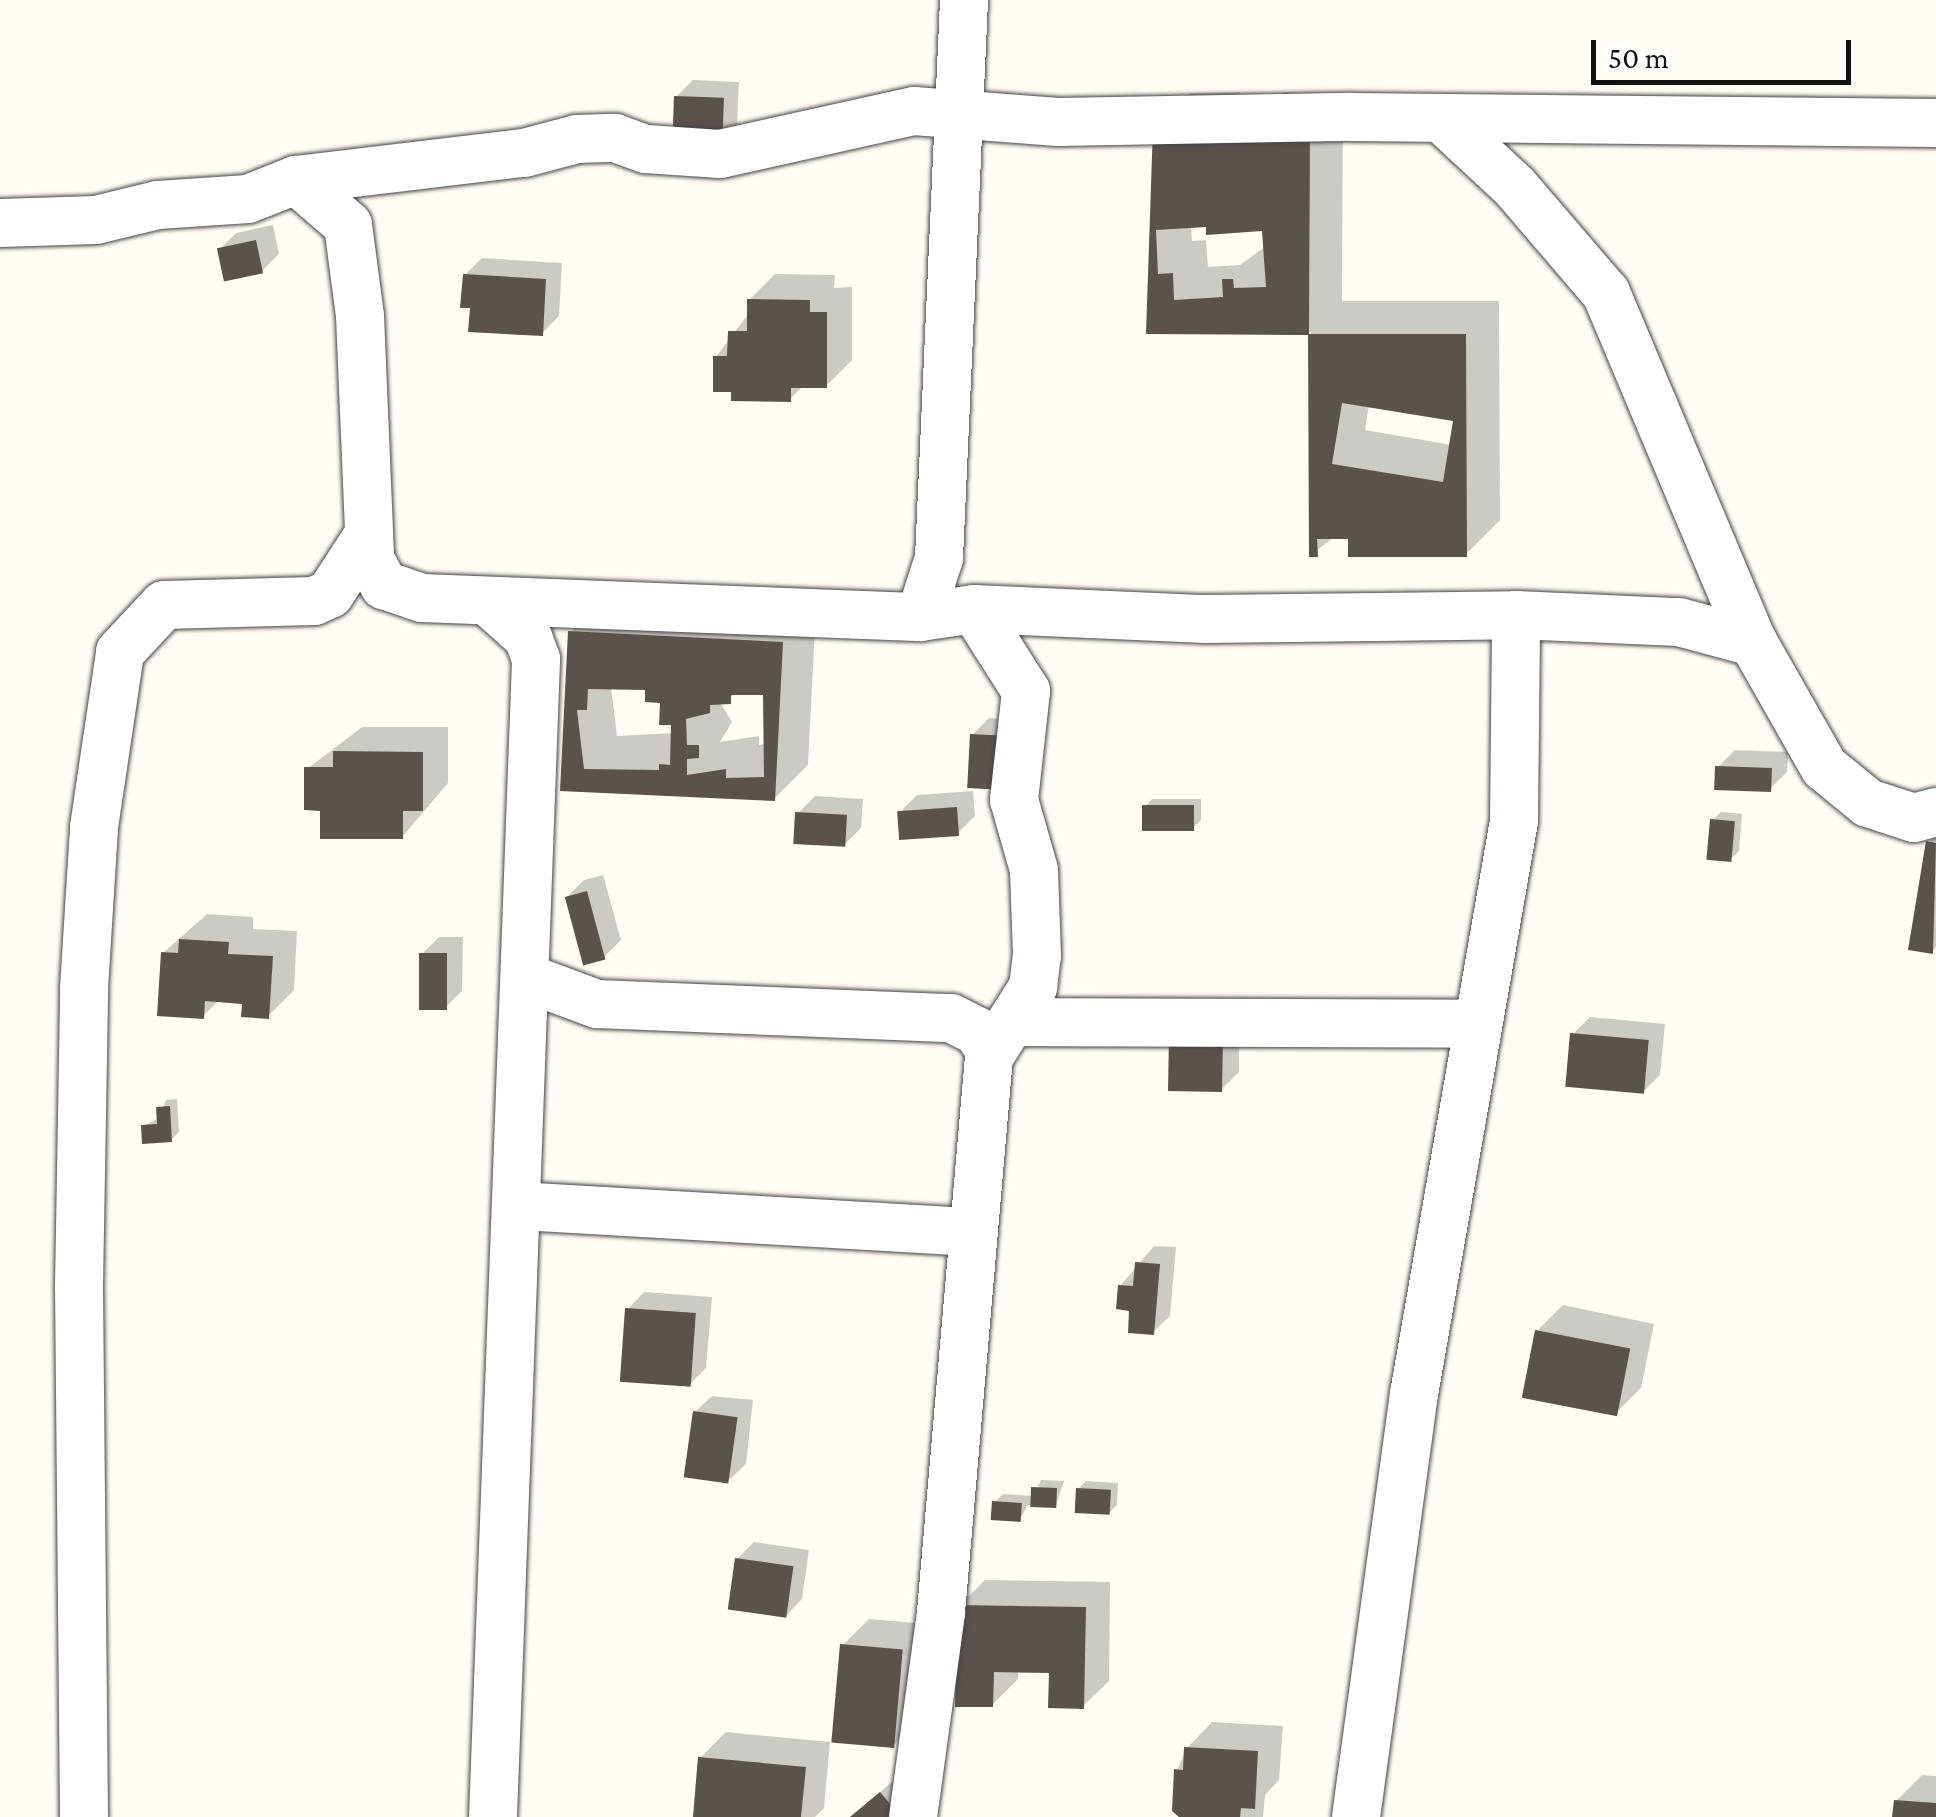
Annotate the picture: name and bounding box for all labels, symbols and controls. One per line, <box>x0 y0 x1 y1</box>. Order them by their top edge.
scale bar <box>1596 20 1856 82</box>
text: 50 m <box>1608 41 1669 74</box>

